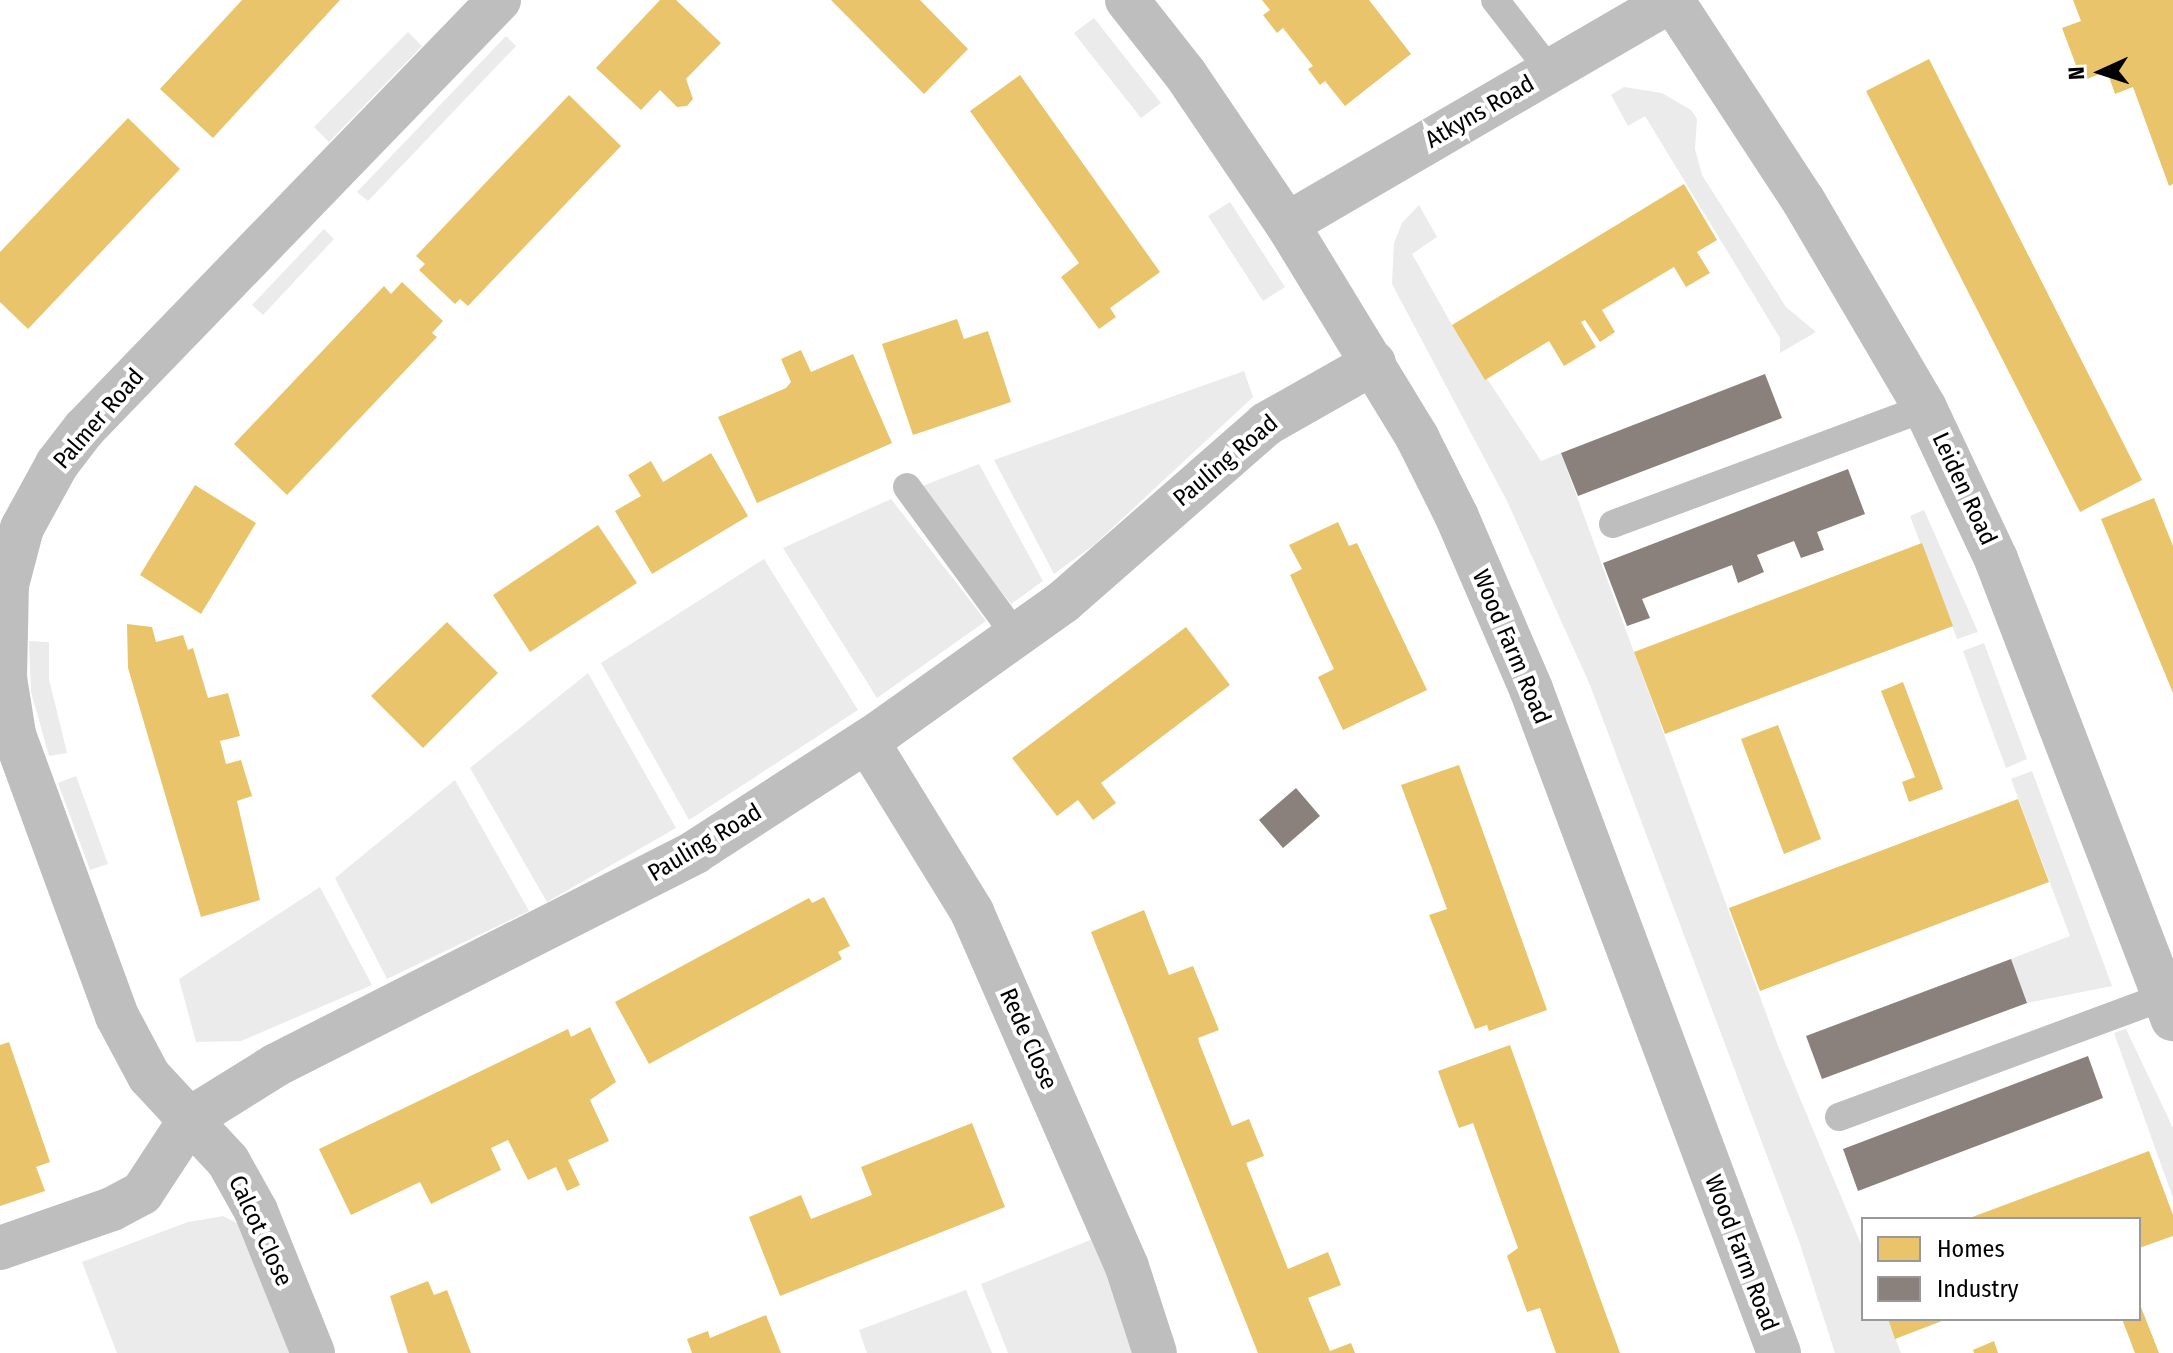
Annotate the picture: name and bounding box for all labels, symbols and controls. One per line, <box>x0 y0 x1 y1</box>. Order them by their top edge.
north arrow <box>2061 32 2141 112</box>
text: N <box>2063 66 2090 81</box>
street label: Atkyns Road <box>1421 69 1539 155</box>
street label: Palmer Road <box>48 363 150 475</box>
street label: Pauling Road <box>1168 409 1284 513</box>
street label: Leiden Road <box>1925 428 2003 550</box>
street label: Wood Farm Road <box>1466 566 1556 728</box>
street label: Pauling Road <box>643 798 767 888</box>
street label: Rede Close <box>993 984 1063 1094</box>
street label: Calcot Close <box>222 1171 298 1291</box>
street label: Wood Farm Road <box>1698 1171 1784 1335</box>
legend <box>1861 1217 2141 1321</box>
text: Homes <box>1937 1235 2005 1263</box>
text: Industry <box>1937 1275 2019 1303</box>

